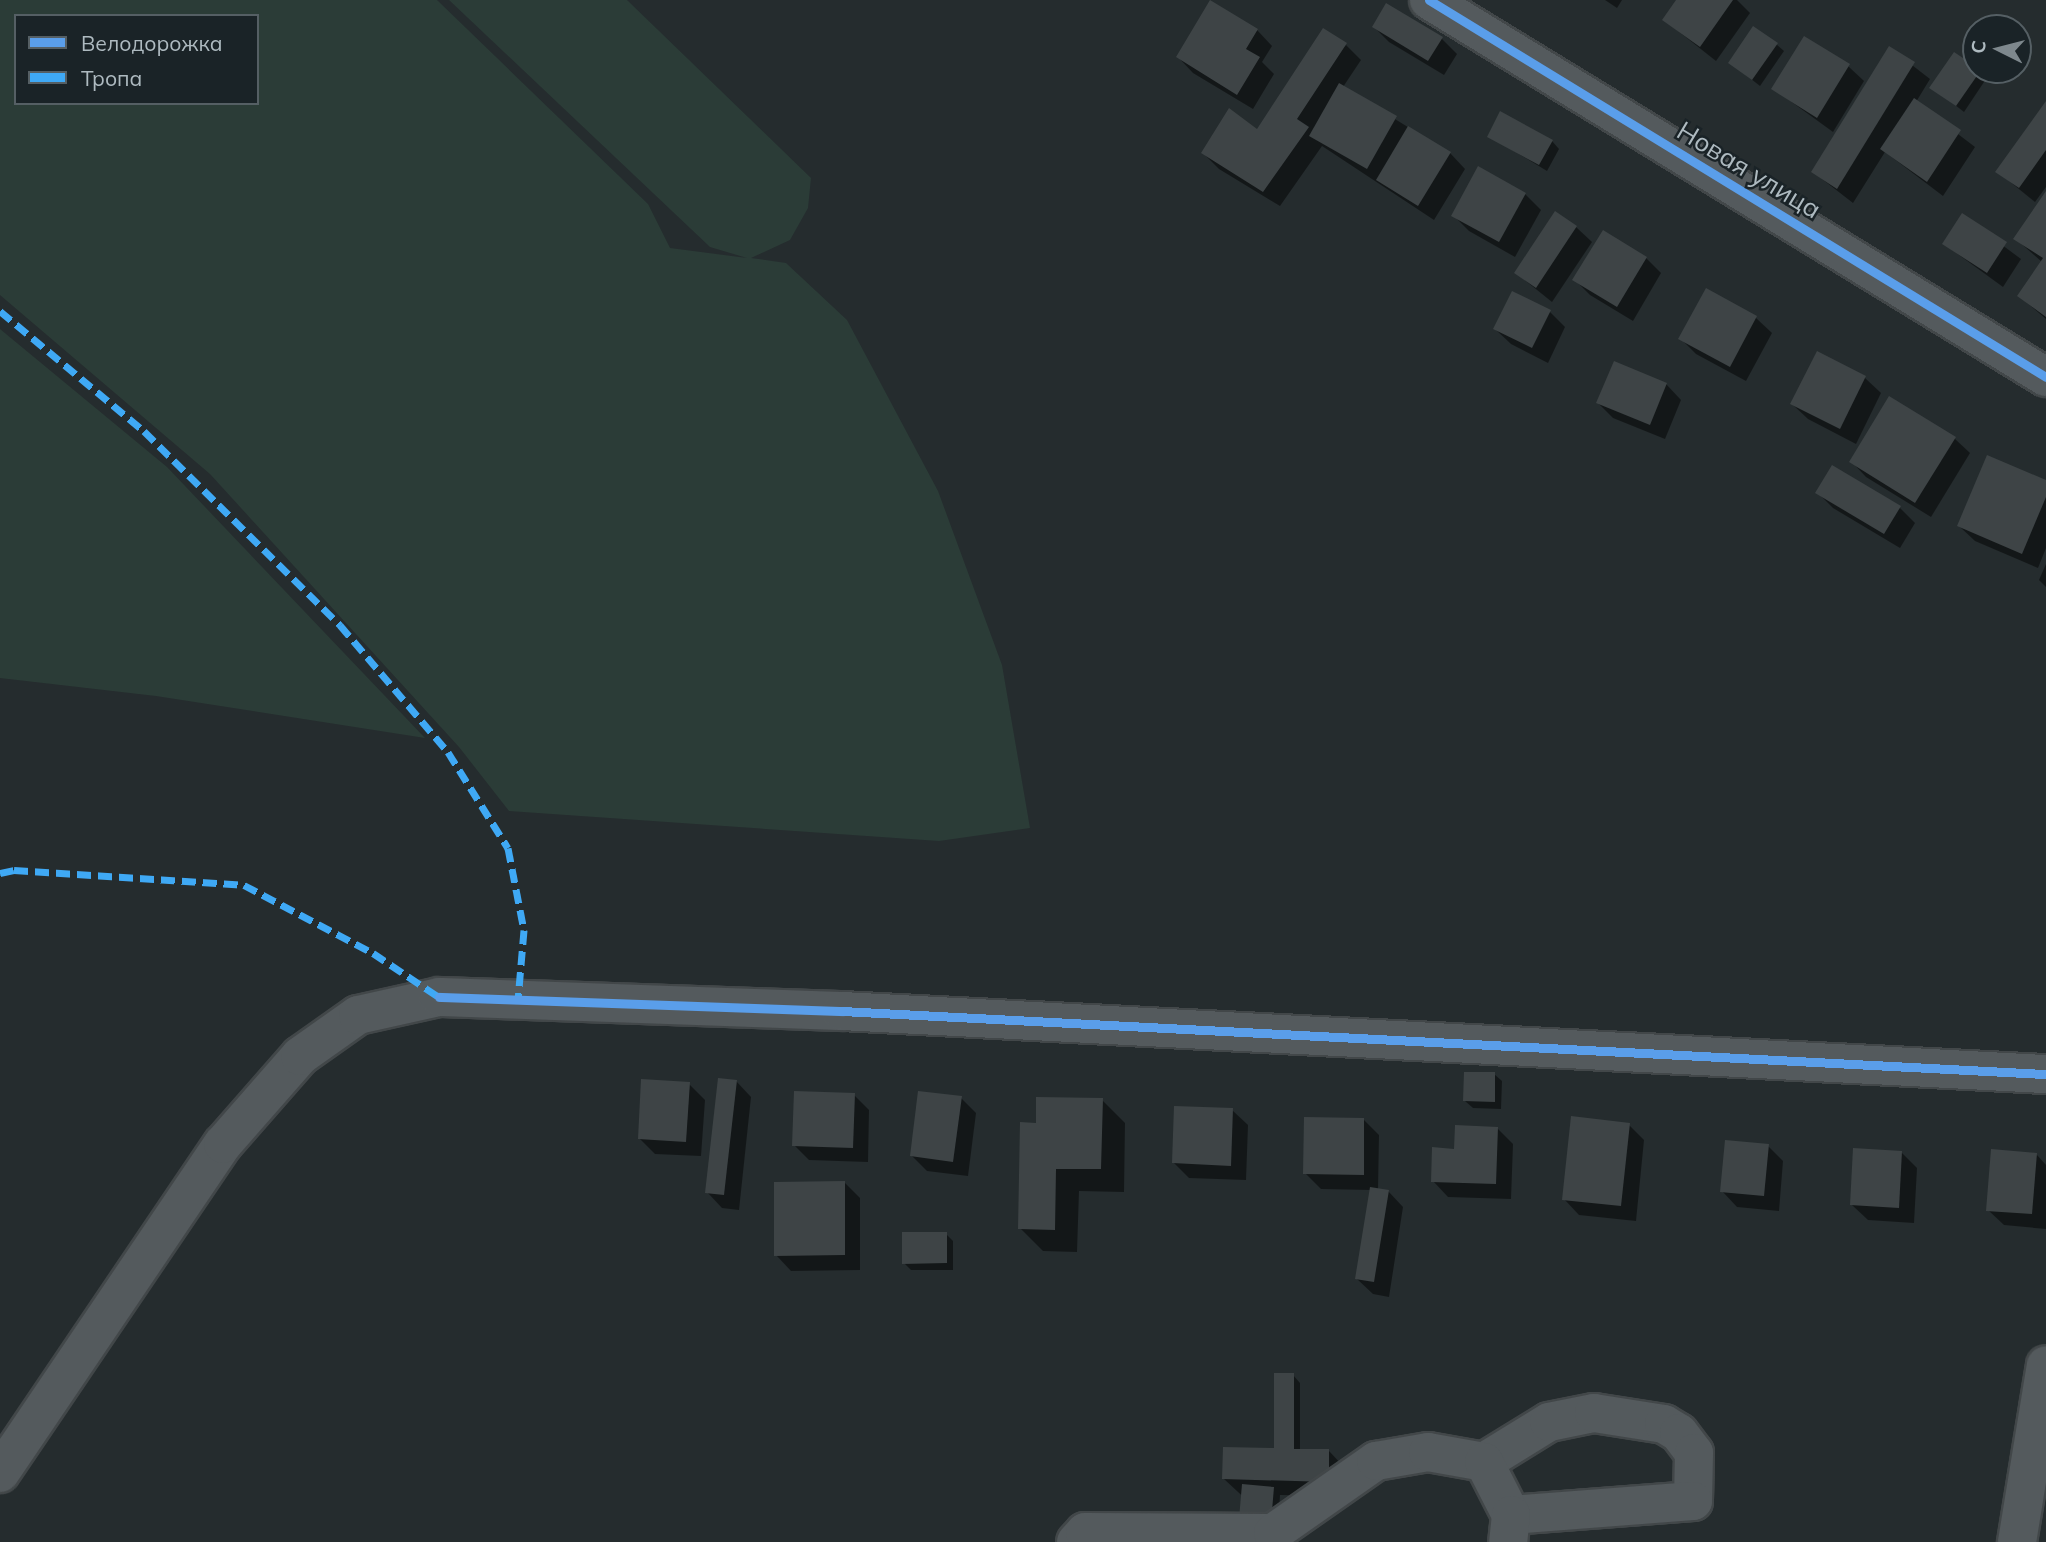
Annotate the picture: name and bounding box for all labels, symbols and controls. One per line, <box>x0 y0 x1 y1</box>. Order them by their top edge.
legend <box>14 14 259 105</box>
north arrow <box>1962 14 2032 84</box>
text: Велодорожка <box>81 30 223 56</box>
text: С <box>1965 39 1991 55</box>
text: Тропа <box>81 65 142 91</box>
street label: Новая улица <box>1671 115 1827 225</box>

